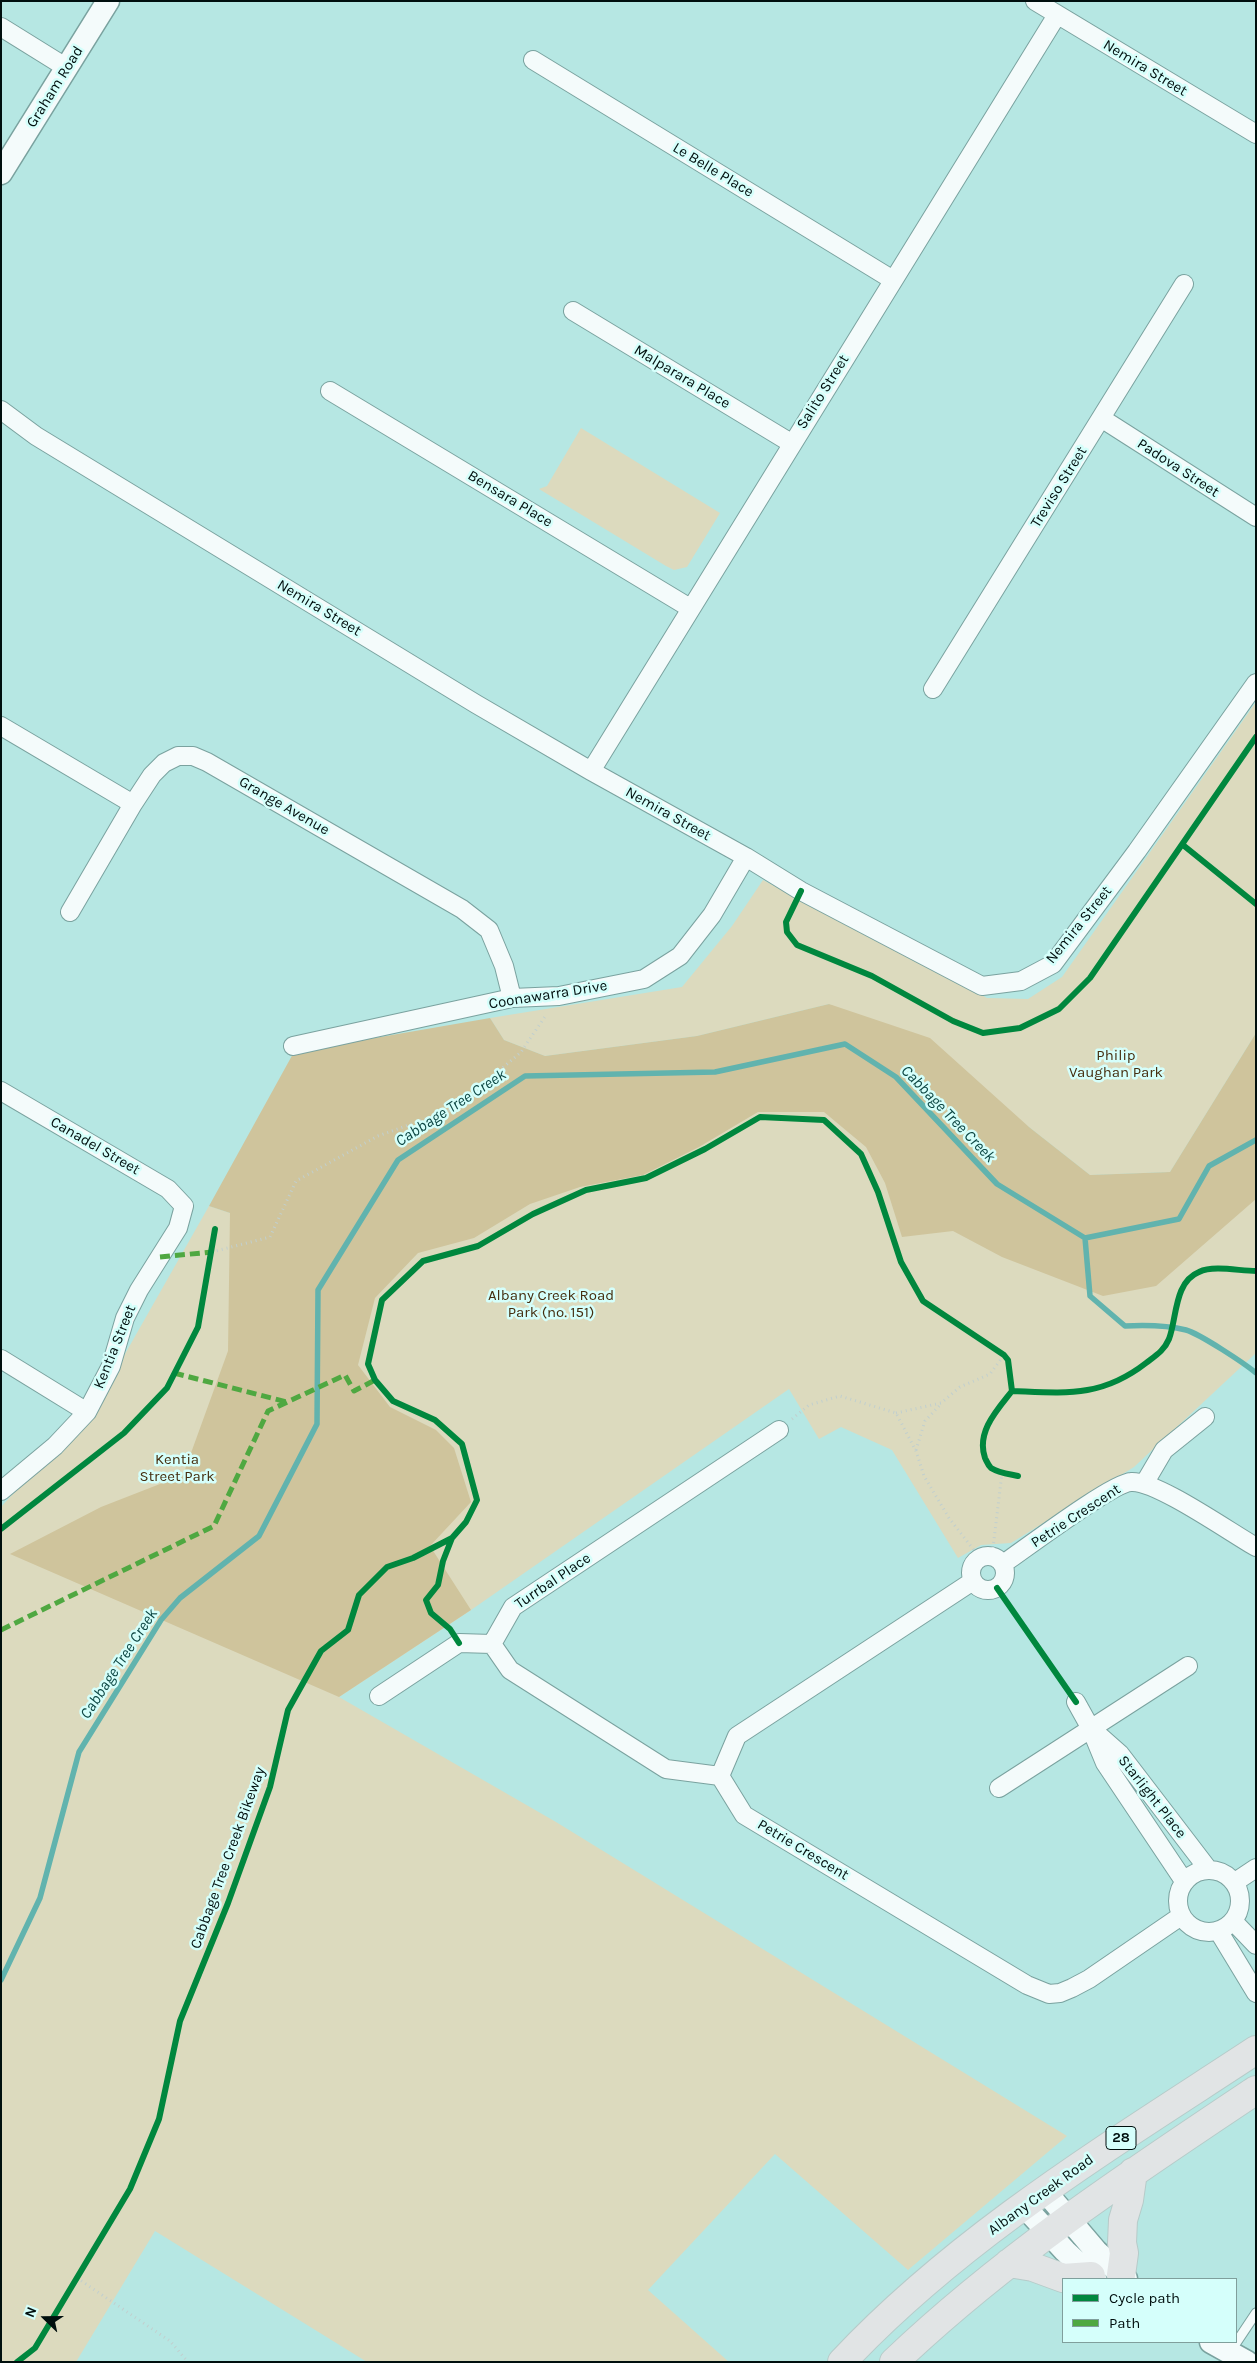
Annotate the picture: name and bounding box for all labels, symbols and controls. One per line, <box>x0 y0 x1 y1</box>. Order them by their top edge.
street label: Nemira Street <box>1100 36 1190 100</box>
street label: Graham Road <box>23 43 87 131</box>
street label: Le Belle Place <box>669 139 757 201</box>
street label: Malparara Place <box>631 341 733 413</box>
street label: Salito Street <box>793 351 853 433</box>
street label: Padova Street <box>1134 435 1222 501</box>
street label: Treviso Street <box>1027 443 1091 531</box>
street label: Bensara Place <box>464 467 556 531</box>
street label: Nemira Street <box>274 576 364 640</box>
street label: Grange Avenue <box>236 773 332 839</box>
street label: Nemira Street <box>622 783 714 845</box>
street label: Nemira Street <box>1042 882 1116 968</box>
street label: Coonawarra Drive <box>487 977 609 1013</box>
park label: Philip Vaughan Park <box>1069 1047 1163 1082</box>
water label: Cabbage Tree Creek <box>897 1061 999 1167</box>
water label: Cabbage Tree Creek <box>392 1065 510 1151</box>
street label: Canadel Street <box>47 1113 143 1179</box>
park label: Albany Creek Road Park (no. 151) <box>488 1287 614 1322</box>
street label: Kentia Street <box>90 1302 140 1392</box>
park label: Kentia Street Park <box>139 1451 215 1486</box>
street label: Petrie Crescent <box>1028 1480 1124 1552</box>
street label: Turrbal Place <box>512 1549 594 1613</box>
water label: Cabbage Tree Creek <box>76 1605 162 1723</box>
street label: Starlight Place <box>1114 1752 1190 1842</box>
street label: Cabbage Tree Creek Bikeway <box>187 1765 269 1951</box>
street label: Petrie Crescent <box>754 1816 852 1884</box>
road number: 28 <box>1106 2126 1136 2150</box>
street label: Albany Creek Road <box>985 2151 1097 2239</box>
legend <box>1062 2278 1237 2343</box>
text: Cycle path <box>1109 2289 1180 2307</box>
north arrow <box>20 2293 70 2343</box>
text: N <box>21 2304 40 2320</box>
text: Path <box>1109 2314 1140 2332</box>

